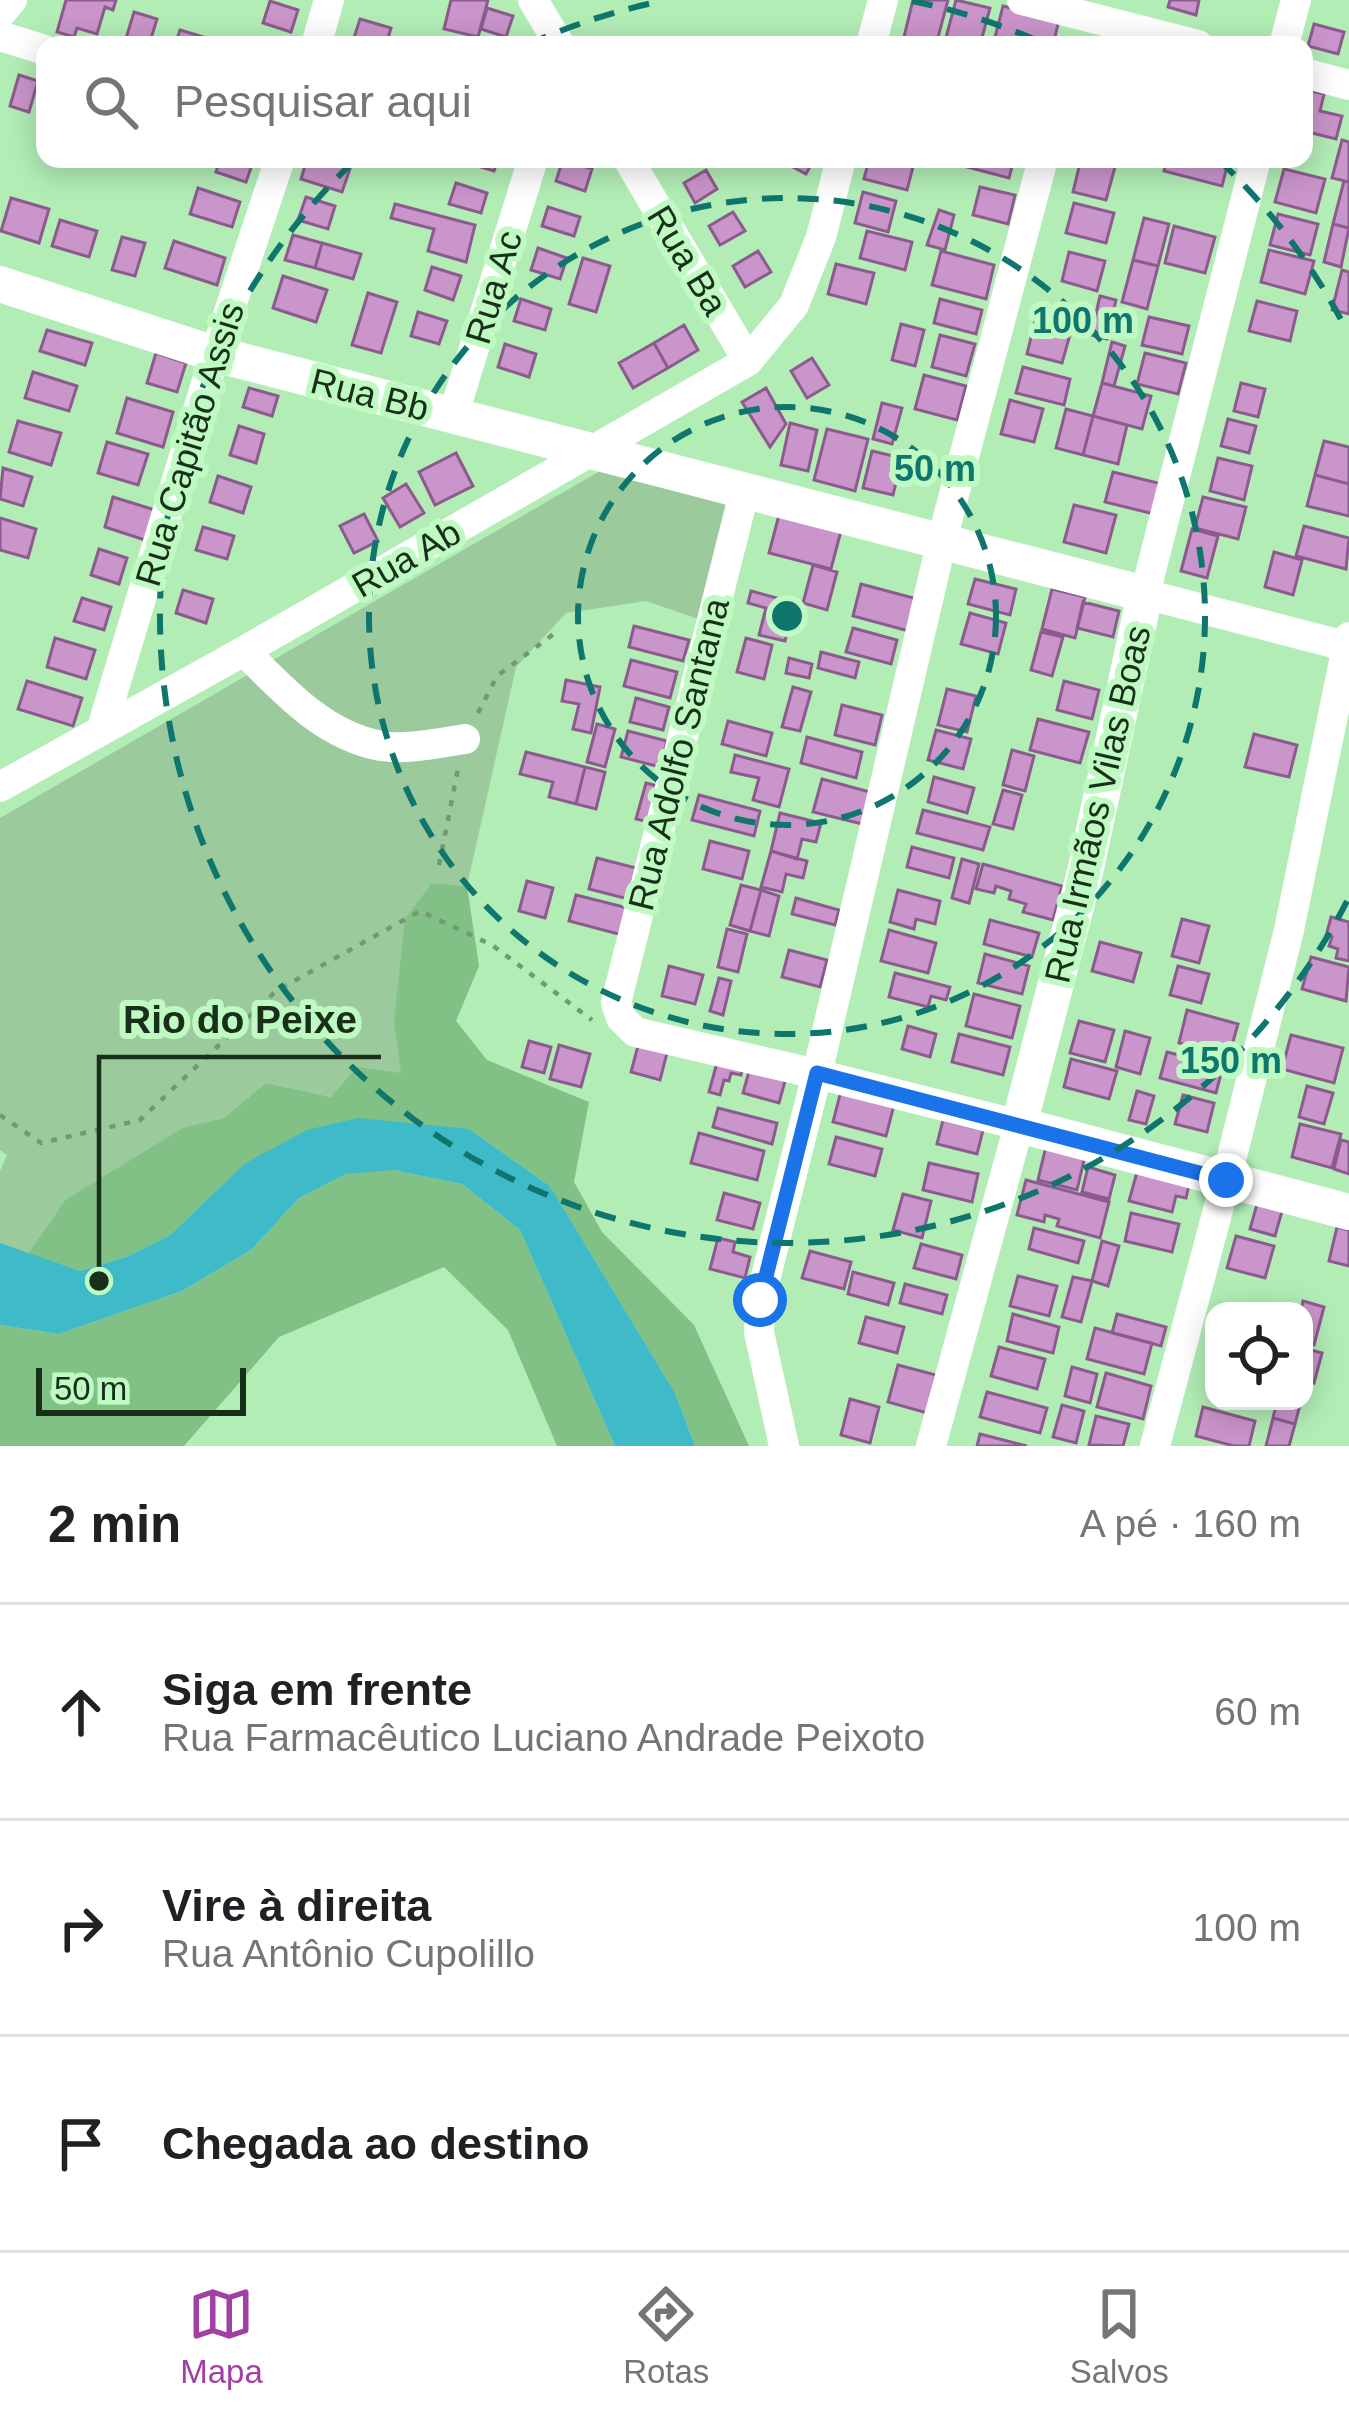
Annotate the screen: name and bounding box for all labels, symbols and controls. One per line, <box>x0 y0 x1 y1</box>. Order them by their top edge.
search box <box>36 36 1313 168</box>
icon: search <box>78 69 144 135</box>
text: Pesquisar aqui <box>174 76 472 127</box>
street label: Rua Ba <box>639 198 737 323</box>
street label: Rua Ac <box>457 226 530 349</box>
street label: Rua Capitão Assis <box>127 298 252 591</box>
text: 100 m <box>1032 300 1134 341</box>
street label: Rua Bb <box>307 360 433 429</box>
text: 50 m <box>894 448 976 489</box>
street label: Rua Ab <box>345 511 468 606</box>
street label: Rua Adolfo Santana <box>620 593 737 914</box>
centre of rings <box>766 595 808 637</box>
street label: Rua Irmãos Vilas Boas <box>1036 621 1159 987</box>
callout: Rio do Peixe <box>99 982 381 1057</box>
text: Rio do Peixe <box>123 998 357 1041</box>
text: 150 m <box>1180 1040 1282 1081</box>
route end <box>1199 1153 1253 1207</box>
route start <box>733 1273 787 1327</box>
map controls <box>1205 1302 1313 1410</box>
button: locate <box>1205 1302 1313 1410</box>
scale bar <box>36 1362 246 1415</box>
text: 50 m <box>54 1370 127 1407</box>
text: 2 min <box>48 1496 181 1553</box>
text: A pé · 160 m <box>1080 1502 1301 1545</box>
text: Siga em frente <box>162 1664 472 1715</box>
icon: ahead <box>48 1679 114 1745</box>
text: 60 m <box>1214 1690 1301 1733</box>
text: Rua Farmacêutico Luciano Andrade Peixoto <box>162 1716 925 1759</box>
text: Vire à direita <box>162 1880 431 1931</box>
icon: right <box>48 1895 114 1961</box>
text: 100 m <box>1193 1906 1301 1949</box>
text: Rua Antônio Cupolillo <box>162 1932 535 1975</box>
icon: arrive <box>48 2111 114 2177</box>
text: Chegada ao destino <box>162 2118 590 2169</box>
tab: Mapa <box>180 2281 263 2391</box>
tab: Rotas <box>623 2281 709 2391</box>
tab: Salvos <box>1070 2281 1169 2391</box>

